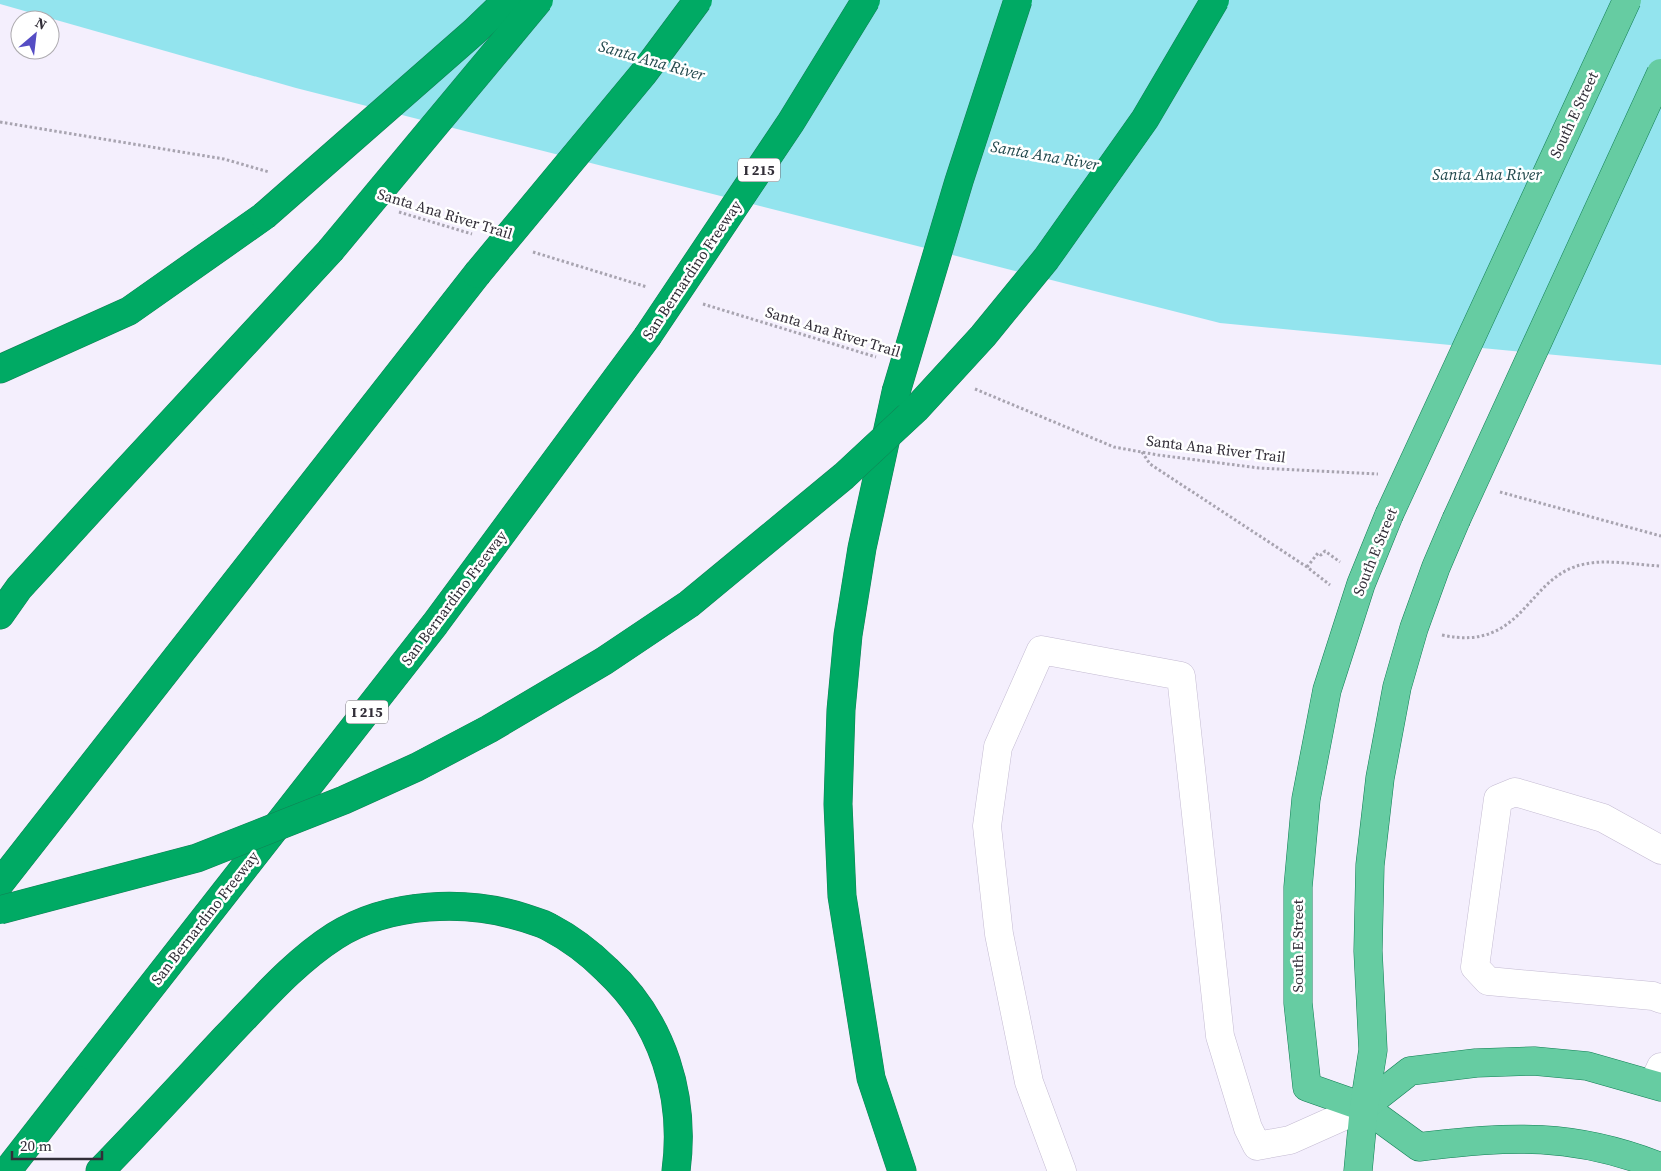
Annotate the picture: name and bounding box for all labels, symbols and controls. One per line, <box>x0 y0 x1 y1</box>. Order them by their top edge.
north arrow <box>10 10 60 60</box>
text: N <box>32 12 50 35</box>
water label: Santa Ana River <box>596 34 708 86</box>
street label: South E Street <box>1544 68 1603 161</box>
water label: Santa Ana River <box>989 135 1101 175</box>
road number: I 215 <box>738 158 780 182</box>
water label: Santa Ana River <box>1432 163 1542 185</box>
street label: Santa Ana River Trail <box>375 183 516 244</box>
street label: San Bernardino Freeway <box>637 196 746 344</box>
street label: Santa Ana River Trail <box>763 301 904 362</box>
street label: Santa Ana River Trail <box>1145 430 1287 468</box>
street label: South E Street <box>1347 505 1402 599</box>
street label: San Bernardino Freeway <box>396 526 512 670</box>
road number: I 215 <box>346 700 388 724</box>
street label: San Bernardino Freeway <box>146 846 264 989</box>
street label: South E Street <box>1287 899 1308 993</box>
scale bar <box>12 1128 102 1160</box>
text: 20 m <box>20 1135 52 1156</box>

